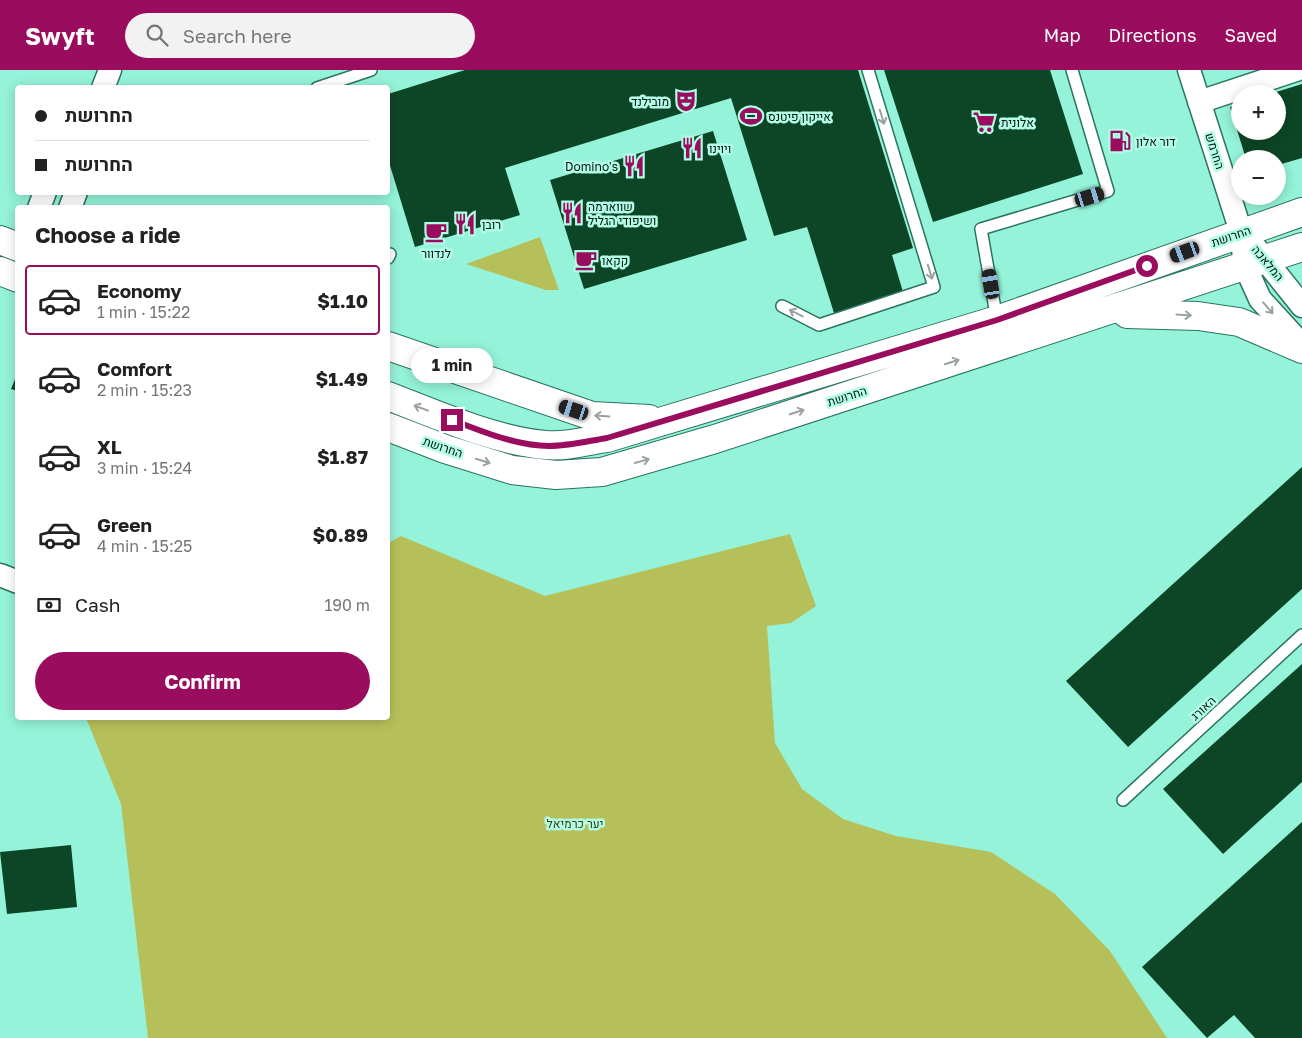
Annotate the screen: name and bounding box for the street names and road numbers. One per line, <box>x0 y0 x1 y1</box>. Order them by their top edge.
street label: החרמש <box>1202 131 1228 171</box>
street label: החרושת <box>1209 222 1253 250</box>
street label: המלאכה <box>1249 242 1287 284</box>
street label: החרושת <box>825 383 869 409</box>
street label: החרושת <box>421 433 465 461</box>
street label: האורג <box>1187 693 1219 723</box>

